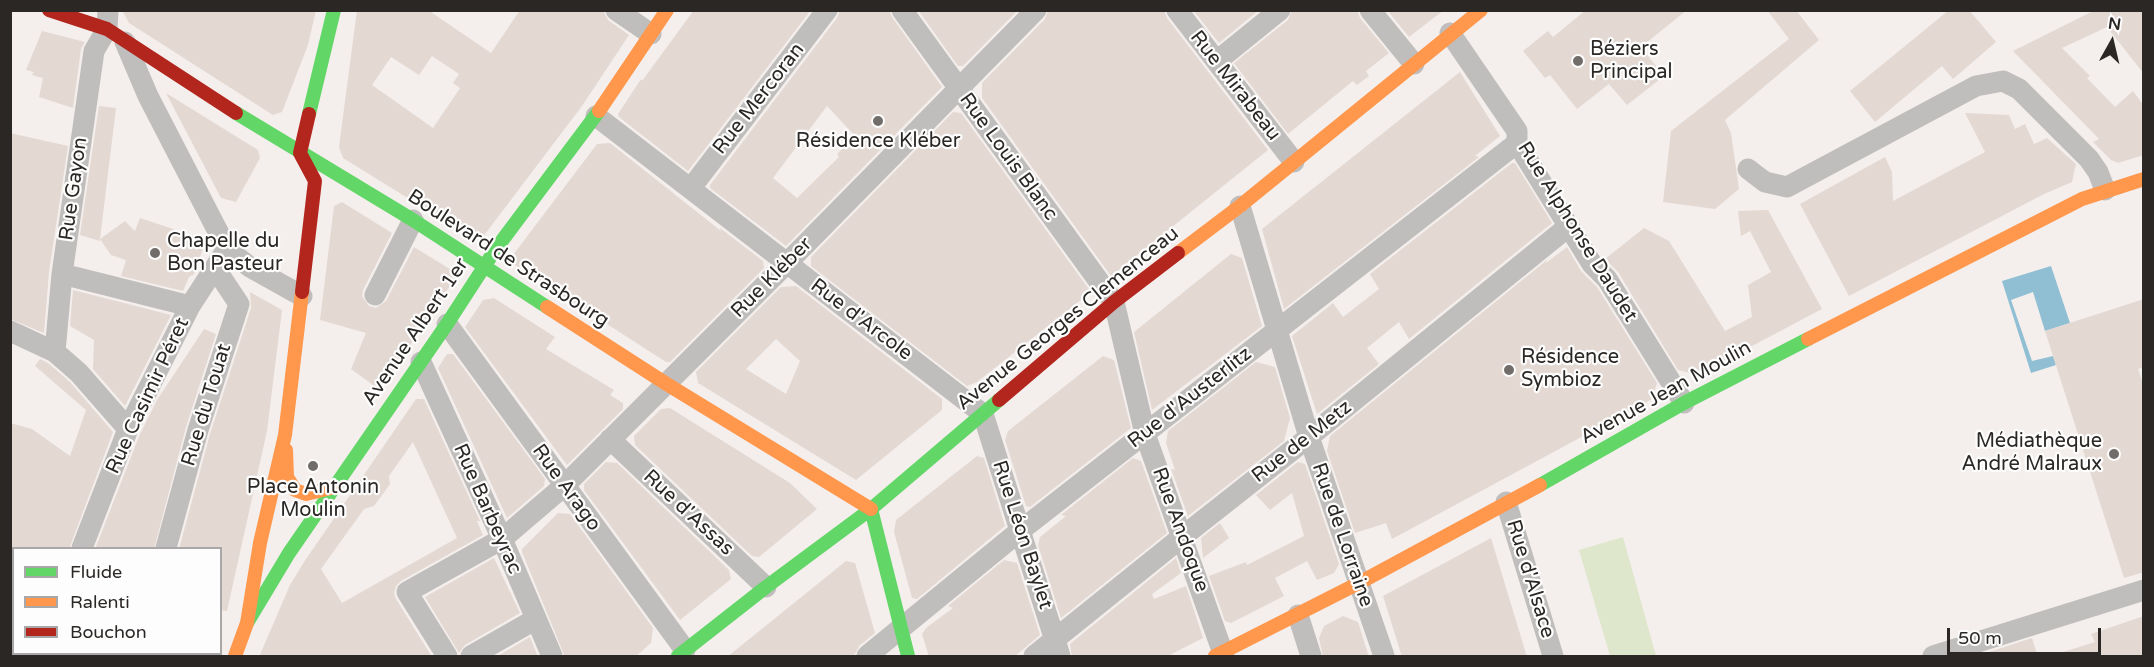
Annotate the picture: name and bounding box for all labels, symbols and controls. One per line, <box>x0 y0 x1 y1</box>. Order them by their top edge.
north arrow <box>2082 12 2142 72</box>
text: N <box>2107 13 2122 35</box>
street label: Rue Mirabeau <box>1185 26 1285 146</box>
place label: Béziers Principal <box>1590 38 1673 85</box>
street label: Rue Mercoran <box>708 39 810 159</box>
marker: Béziers Principal <box>1571 54 1585 68</box>
street label: Rue Louis Blanc <box>954 89 1062 225</box>
marker: Résidence Kléber <box>871 114 885 128</box>
place label: Résidence Kléber <box>796 130 960 154</box>
street label: Rue Gayon <box>55 136 93 242</box>
street label: Rue Alphonse Daudet <box>1512 138 1642 326</box>
street label: Boulevard de Strasbourg <box>403 185 613 333</box>
street label: Avenue Georges Clemenceau <box>952 222 1184 416</box>
place label: Chapelle du Bon Pasteur <box>167 230 283 277</box>
street label: Rue Kléber <box>727 233 817 323</box>
marker: Chapelle du Bon Pasteur <box>148 246 162 260</box>
street label: Avenue Albert 1er <box>358 254 474 410</box>
street label: Rue d'Arcole <box>805 274 917 366</box>
street label: Rue Casimir Péret <box>101 314 195 478</box>
street label: Avenue Jean Moulin <box>1576 336 1756 450</box>
street label: Rue du Touat <box>177 341 237 469</box>
street label: Rue d'Austerlitz <box>1123 342 1257 454</box>
place label: Résidence Symbioz <box>1521 346 1619 393</box>
marker: Résidence Symbioz <box>1502 363 1516 377</box>
street label: Rue de Metz <box>1247 396 1357 488</box>
place label: Médiathèque André Malraux <box>1961 430 2102 477</box>
street label: Rue Barbeyrac <box>448 440 526 578</box>
street label: Rue Arago <box>526 440 606 536</box>
marker: Médiathèque André Malraux <box>2107 447 2121 461</box>
street label: Rue Léon Baylet <box>987 458 1057 612</box>
marker: Place Antonin Moulin <box>306 459 320 473</box>
street label: Rue de Lorraine <box>1306 460 1378 610</box>
street label: Rue Andoque <box>1146 464 1214 596</box>
street label: Rue d'Assas <box>638 465 738 561</box>
place label: Place Antonin Moulin <box>247 476 379 523</box>
street label: Rue d'Alsace <box>1501 517 1559 641</box>
legend <box>12 547 222 655</box>
text: Fluide <box>70 561 122 583</box>
text: Ralenti <box>70 591 130 613</box>
scale bar <box>1950 616 2104 654</box>
text: Bouchon <box>70 621 147 643</box>
text: 50 m <box>1958 627 2002 649</box>

